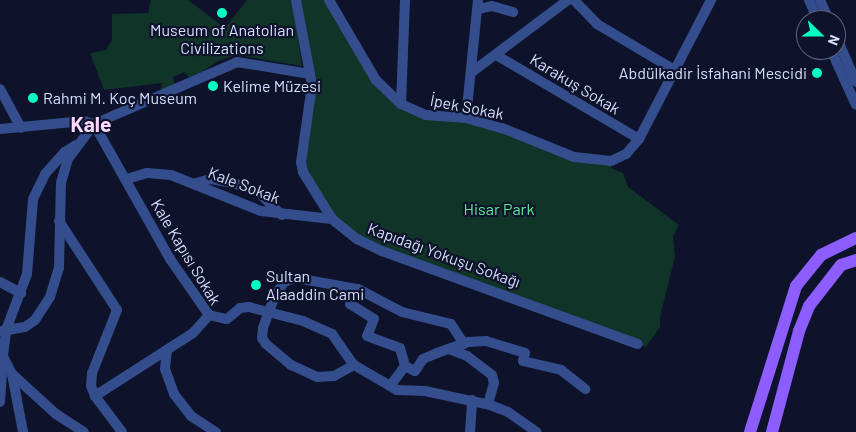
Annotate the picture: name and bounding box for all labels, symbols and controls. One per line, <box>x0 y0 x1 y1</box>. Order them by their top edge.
marker: Museum of Anatolian Civilizations <box>216 7 228 19</box>
north arrow <box>796 10 846 60</box>
place label: Museum of Anatolian Civilizations <box>150 20 294 58</box>
text: N <box>825 33 844 48</box>
street label: Karakuş Sokak <box>527 50 623 118</box>
place label: Abdülkadir İsfahani Mescidi <box>619 63 807 83</box>
marker: Abdülkadir İsfahani Mescidi <box>811 67 823 79</box>
place label: Kelime Müzesi <box>223 76 321 96</box>
marker: Kelime Müzesi <box>207 80 219 92</box>
place label: Rahmi M. Koç Museum <box>43 88 197 108</box>
street label: İpek Sokak <box>428 90 506 124</box>
marker: Rahmi M. Koç Museum <box>27 92 39 104</box>
district label: Kale <box>71 111 111 137</box>
street label: Kale Sokak <box>205 163 283 207</box>
street label: Kale Kapısı Sokak <box>147 196 225 308</box>
park label: Hisar Park <box>464 199 534 219</box>
street label: Kapıdağı Yokuşu Sokağı <box>365 218 523 292</box>
place label: Sultan Alaaddin Cami <box>266 266 364 304</box>
marker: Sultan Alaaddin Cami <box>250 279 262 291</box>

